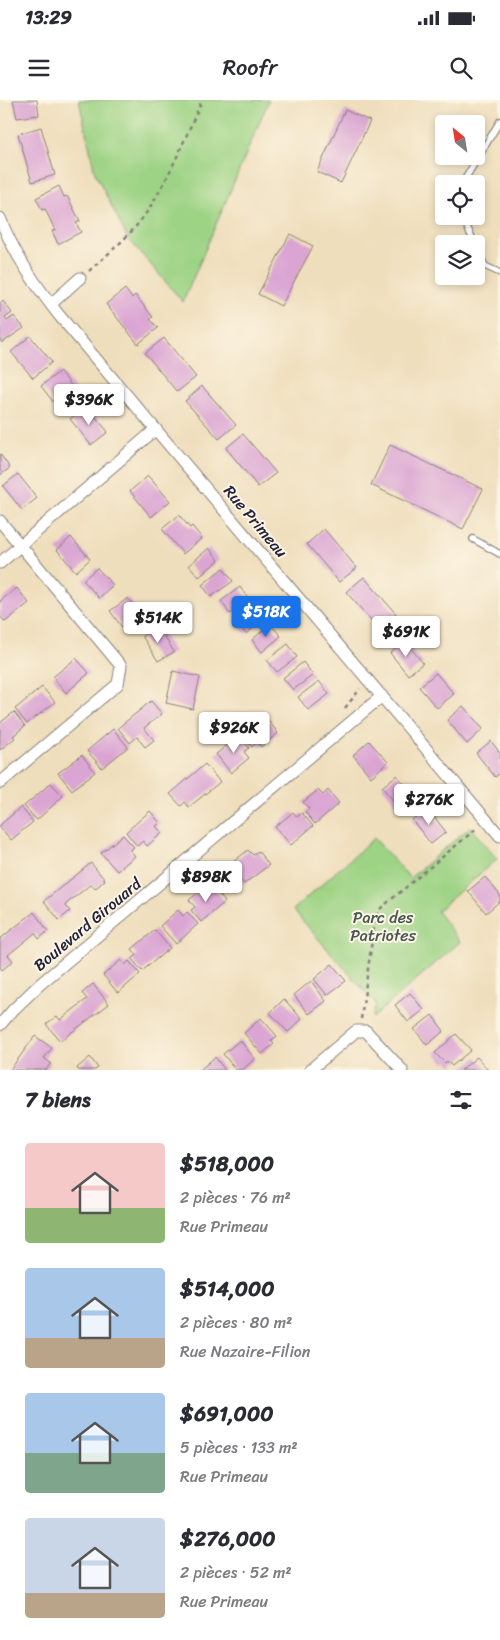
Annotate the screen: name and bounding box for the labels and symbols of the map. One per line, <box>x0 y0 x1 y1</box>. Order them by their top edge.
north arrow <box>435 115 485 165</box>
pin: $396K <box>54 384 124 426</box>
street label: Rue Primeau <box>216 478 295 565</box>
pin: $518K <box>231 596 301 638</box>
pin: $514K <box>123 602 193 644</box>
pin: $691K <box>371 616 441 658</box>
pin: $926K <box>199 712 269 754</box>
pin: $276K <box>394 784 464 826</box>
pin: $898K <box>171 860 241 903</box>
street label: Boulevard Girouard <box>27 869 149 979</box>
park label: Parc des Patriotes <box>350 903 416 950</box>

